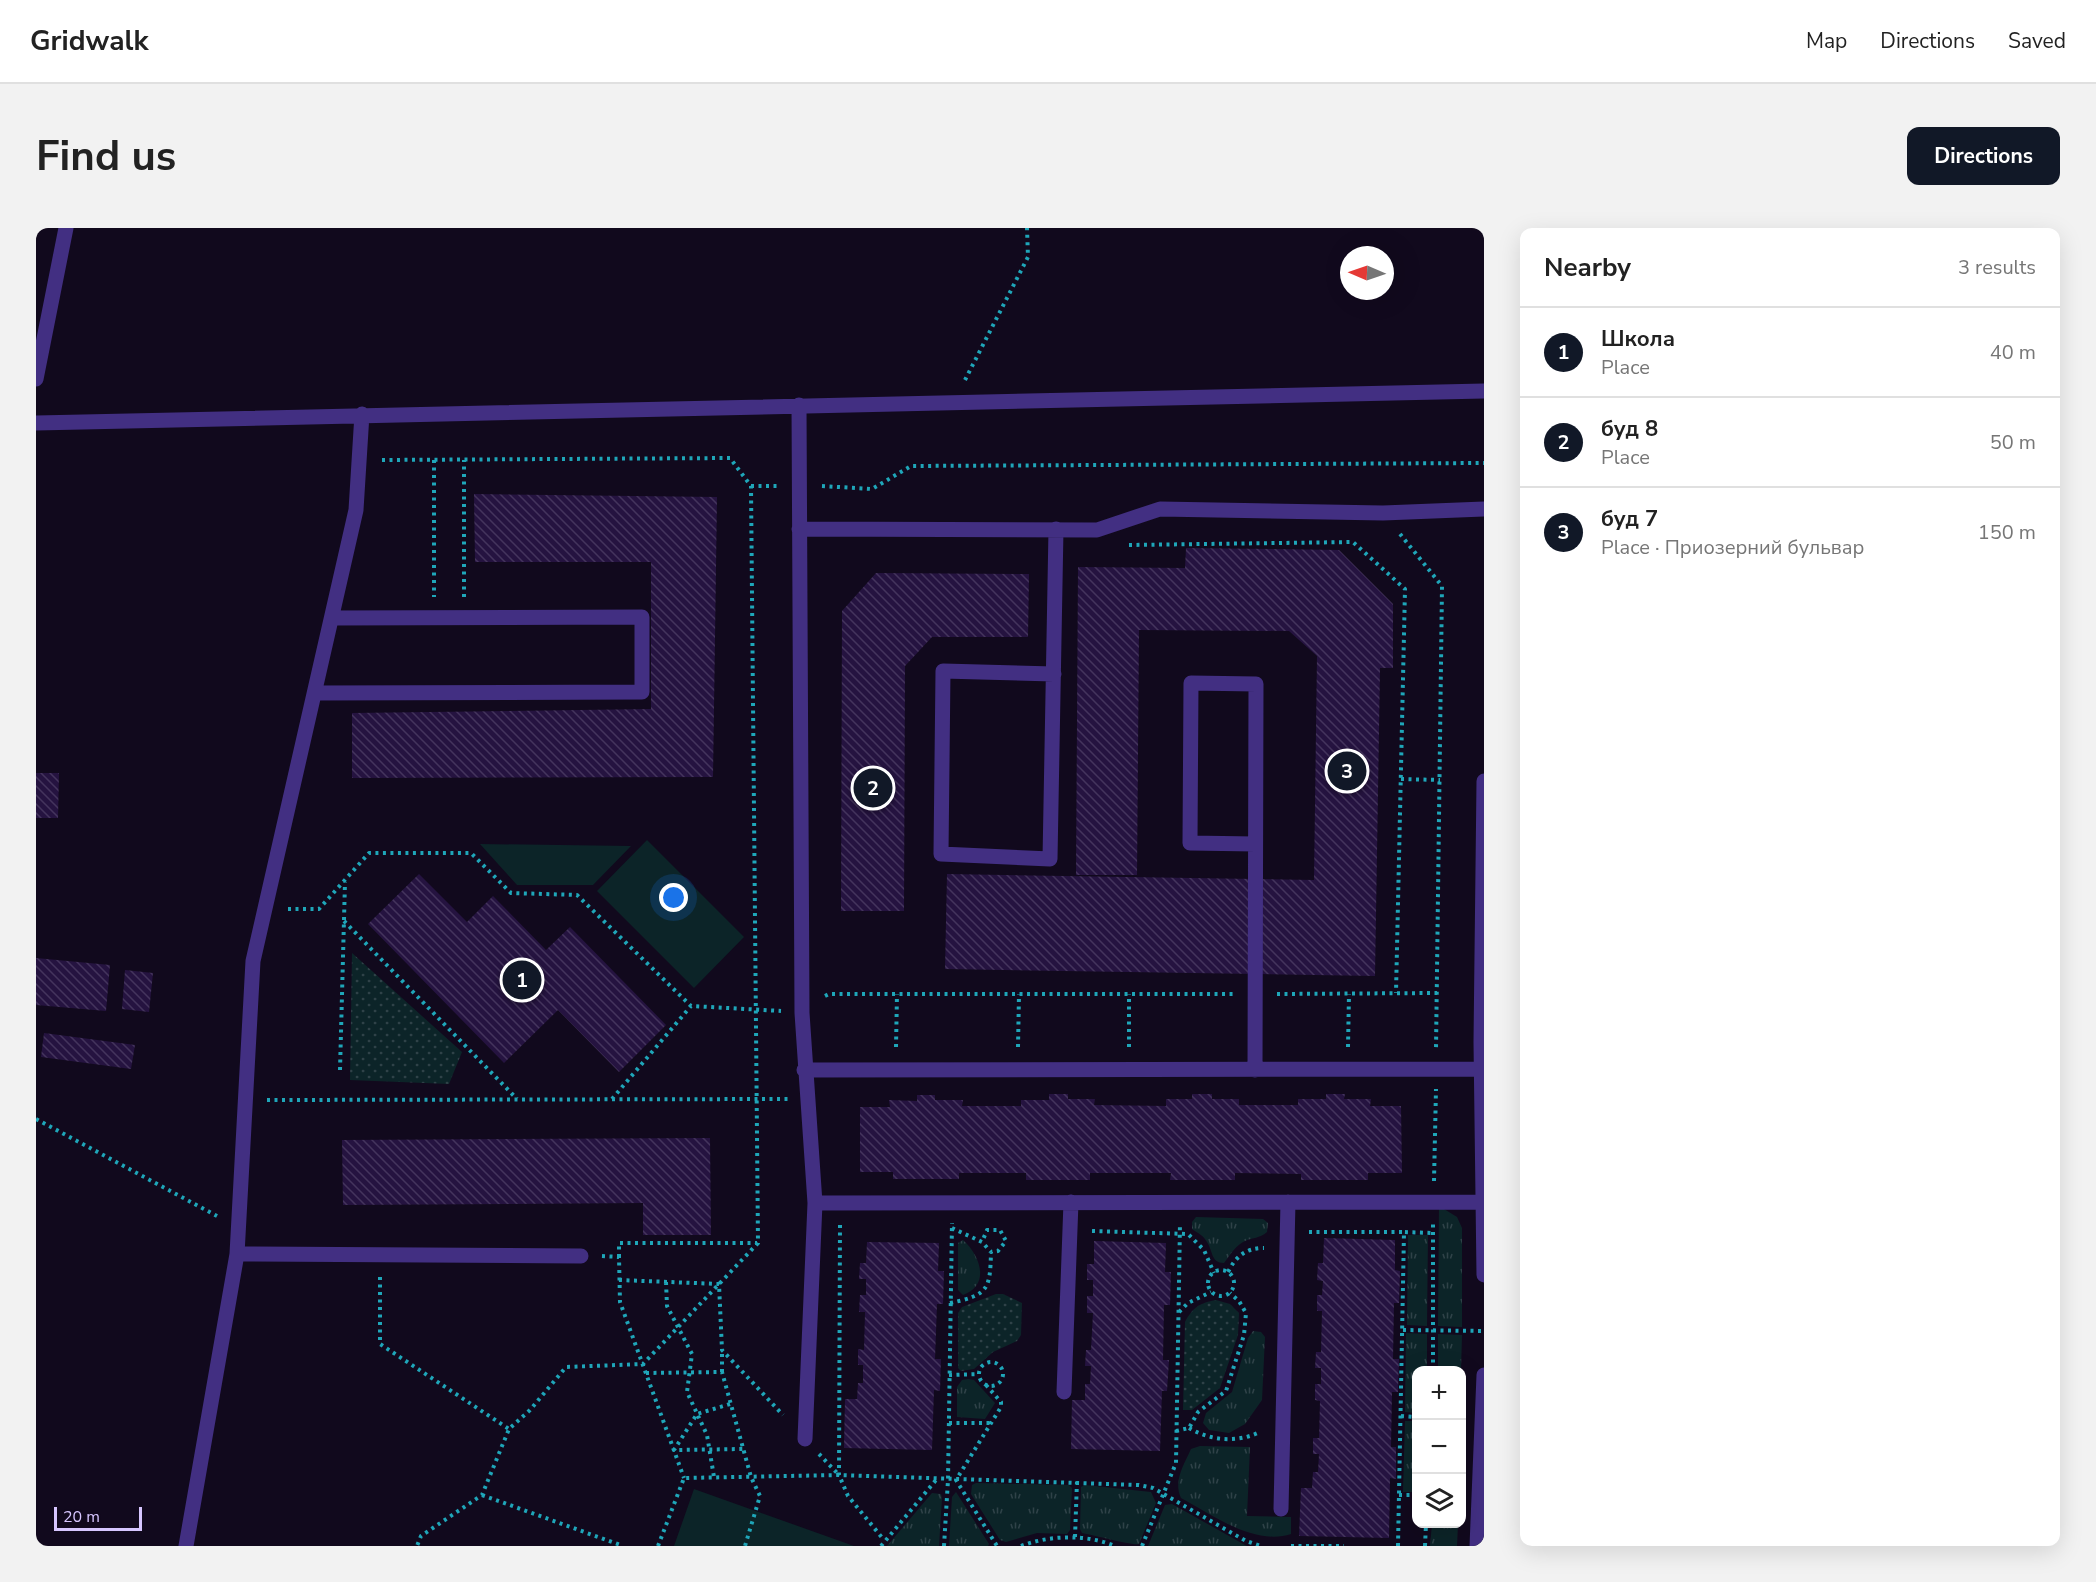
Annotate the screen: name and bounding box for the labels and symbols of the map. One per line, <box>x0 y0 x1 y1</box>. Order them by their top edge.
north arrow <box>1340 246 1394 300</box>
pin: 3 <box>1328 748 1366 794</box>
pin: 2 <box>854 766 892 810</box>
your location <box>659 883 688 912</box>
pin: 1 <box>502 958 542 1002</box>
scale bar <box>54 1504 142 1532</box>

